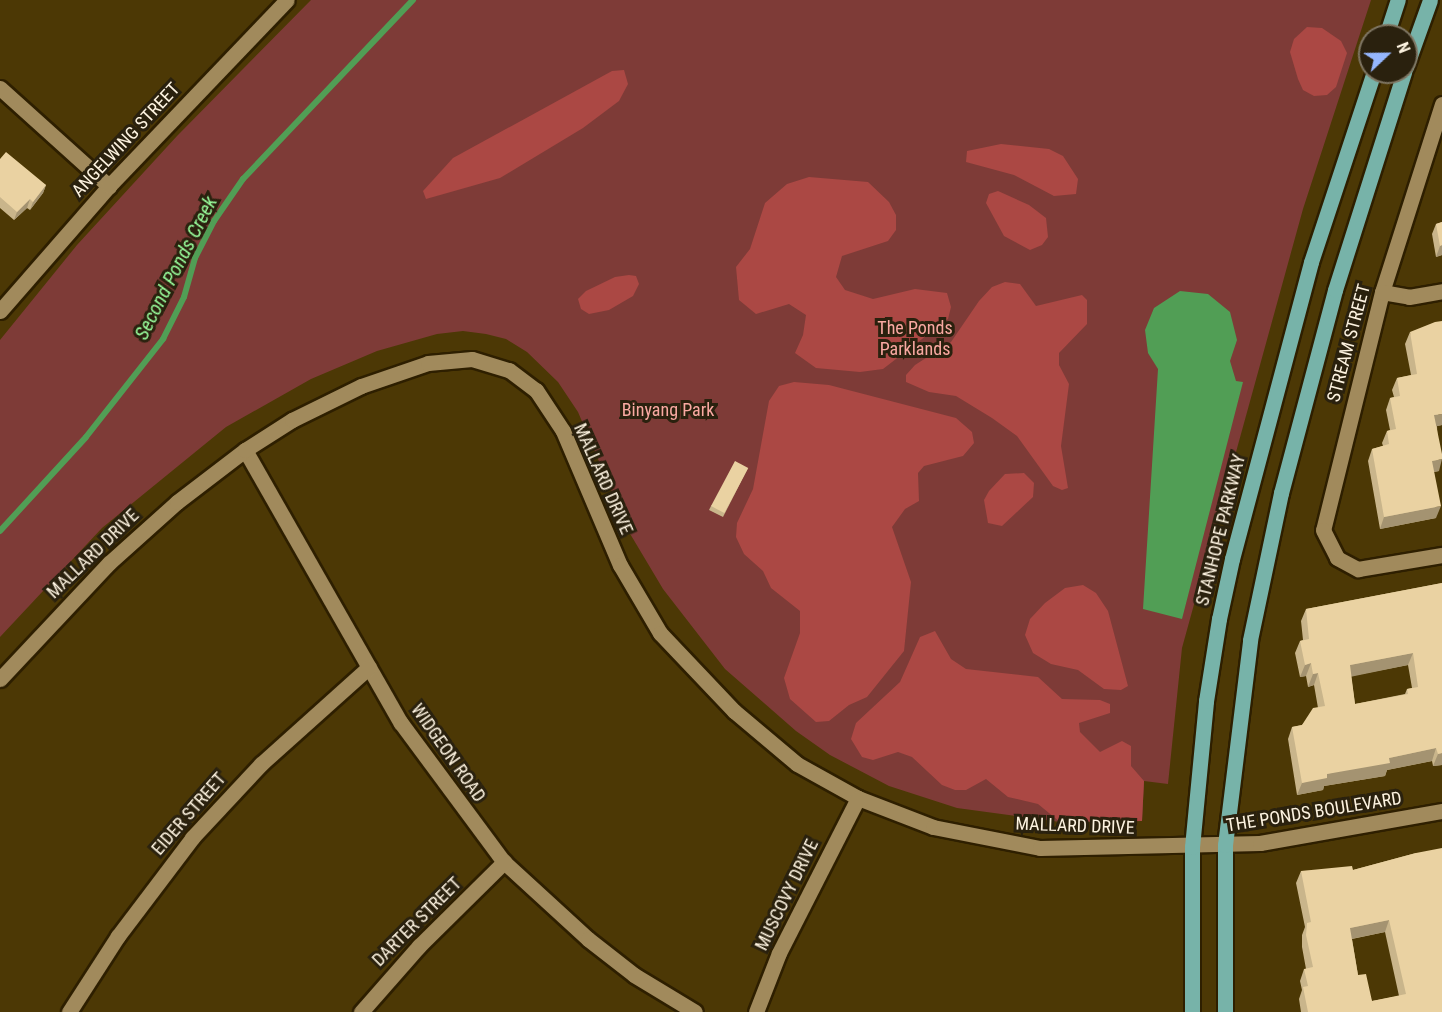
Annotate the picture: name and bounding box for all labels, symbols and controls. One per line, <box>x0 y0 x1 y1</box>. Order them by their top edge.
north arrow <box>1358 24 1418 84</box>
text: N <box>1393 40 1414 56</box>
street label: ANGELWING STREET <box>68 78 184 202</box>
water label: Second Ponds Creek <box>129 192 223 344</box>
street label: STREAM STREET <box>1323 282 1375 404</box>
park label: The Ponds Parklands <box>877 318 953 360</box>
park label: Binyang Park <box>622 399 714 421</box>
street label: MALLARD DRIVE <box>569 420 637 538</box>
street label: STANHOPE PARKWAY <box>1192 452 1250 608</box>
street label: MALLARD DRIVE <box>43 505 143 603</box>
street label: WIDGEON ROAD <box>406 700 490 806</box>
street label: EIDER STREET <box>147 768 231 860</box>
street label: THE PONDS BOULEVARD <box>1225 787 1403 837</box>
street label: MALLARD DRIVE <box>1015 813 1135 839</box>
street label: MUSCOVY DRIVE <box>751 836 823 954</box>
street label: DARTER STREET <box>368 873 466 971</box>

